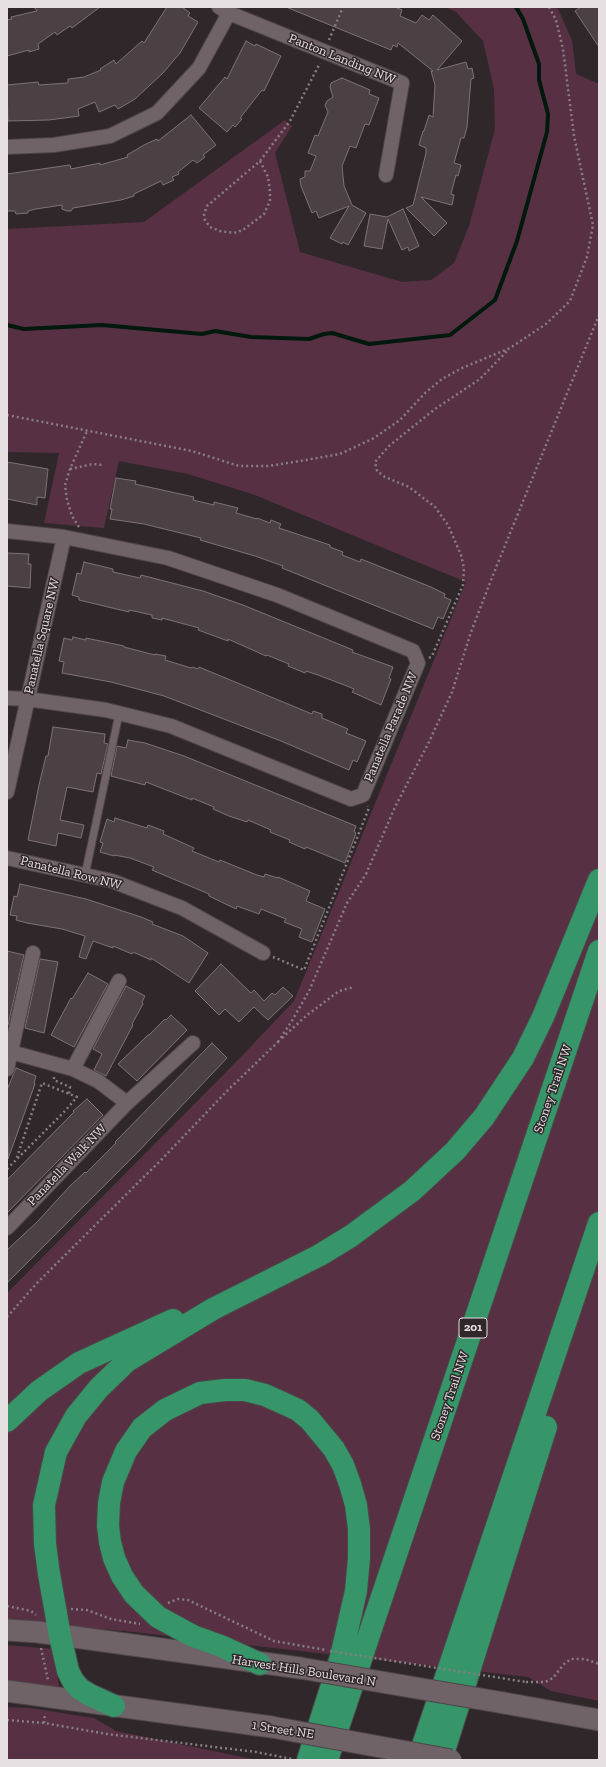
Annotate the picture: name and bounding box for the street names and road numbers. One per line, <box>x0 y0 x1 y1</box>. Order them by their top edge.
street label: Panton Landing NW <box>286 30 398 88</box>
street label: Panatella Square NW <box>21 577 63 695</box>
street label: Panatella Parade NW <box>361 670 421 784</box>
street label: Panatella Row NW <box>19 853 123 893</box>
street label: Stoney Trail NW <box>531 1043 575 1135</box>
street label: Panatella Walk NW <box>24 1121 110 1209</box>
road number: 201 <box>459 1318 487 1338</box>
street label: Stoney Trail NW <box>428 1350 472 1442</box>
street label: Harvest Hills Boulevard N <box>231 1652 377 1690</box>
street label: 1 Street NE <box>251 1717 315 1743</box>

